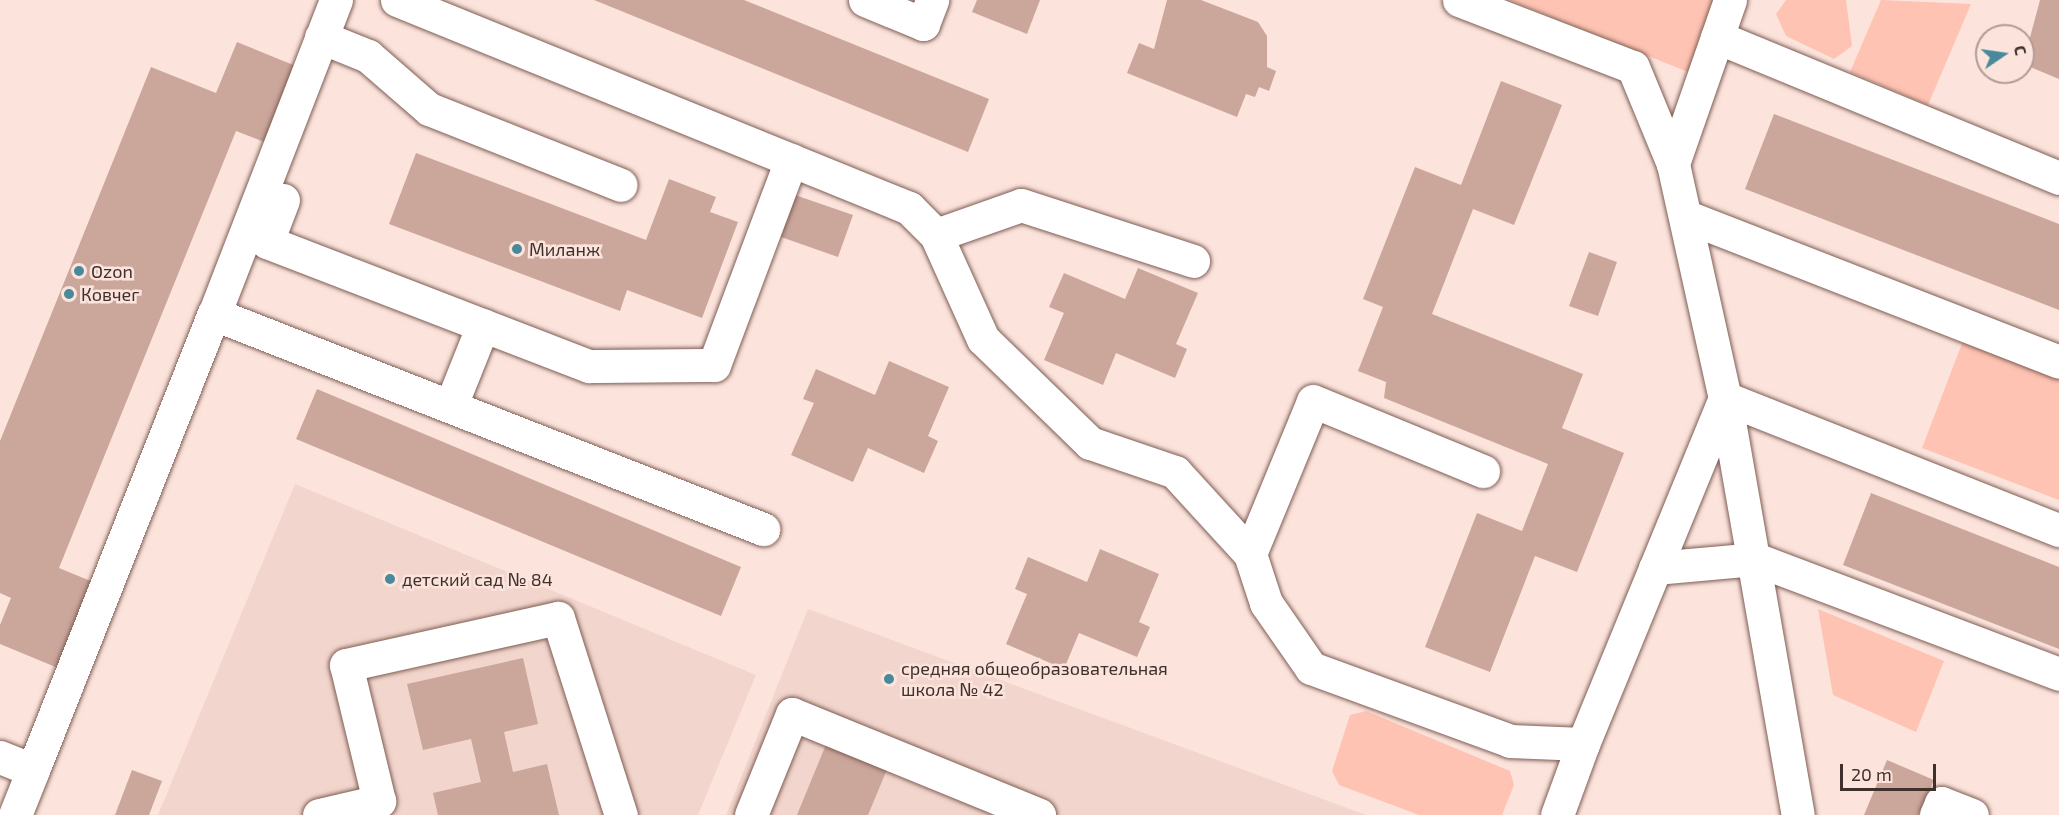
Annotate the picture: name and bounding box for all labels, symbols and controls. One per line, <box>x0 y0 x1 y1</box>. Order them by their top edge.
north arrow <box>1975 24 2035 84</box>
text: С <box>2011 44 2031 57</box>
place label: Миланж <box>529 238 600 260</box>
marker: Миланж <box>510 242 524 256</box>
place label: Ozon <box>91 260 133 282</box>
marker: Ozon <box>72 264 86 278</box>
place label: Ковчег <box>81 283 140 305</box>
marker: Ковчег <box>62 287 76 301</box>
place label: детский сад № 84 <box>402 568 553 590</box>
marker: детский сад № 84 <box>383 572 397 586</box>
place label: средняя общеобразовательная школа № 42 <box>901 658 1168 700</box>
marker: средняя общеобразовательная школа № 42 <box>882 672 896 686</box>
scale bar <box>1843 752 1939 790</box>
text: 20 m <box>1851 763 1892 785</box>

